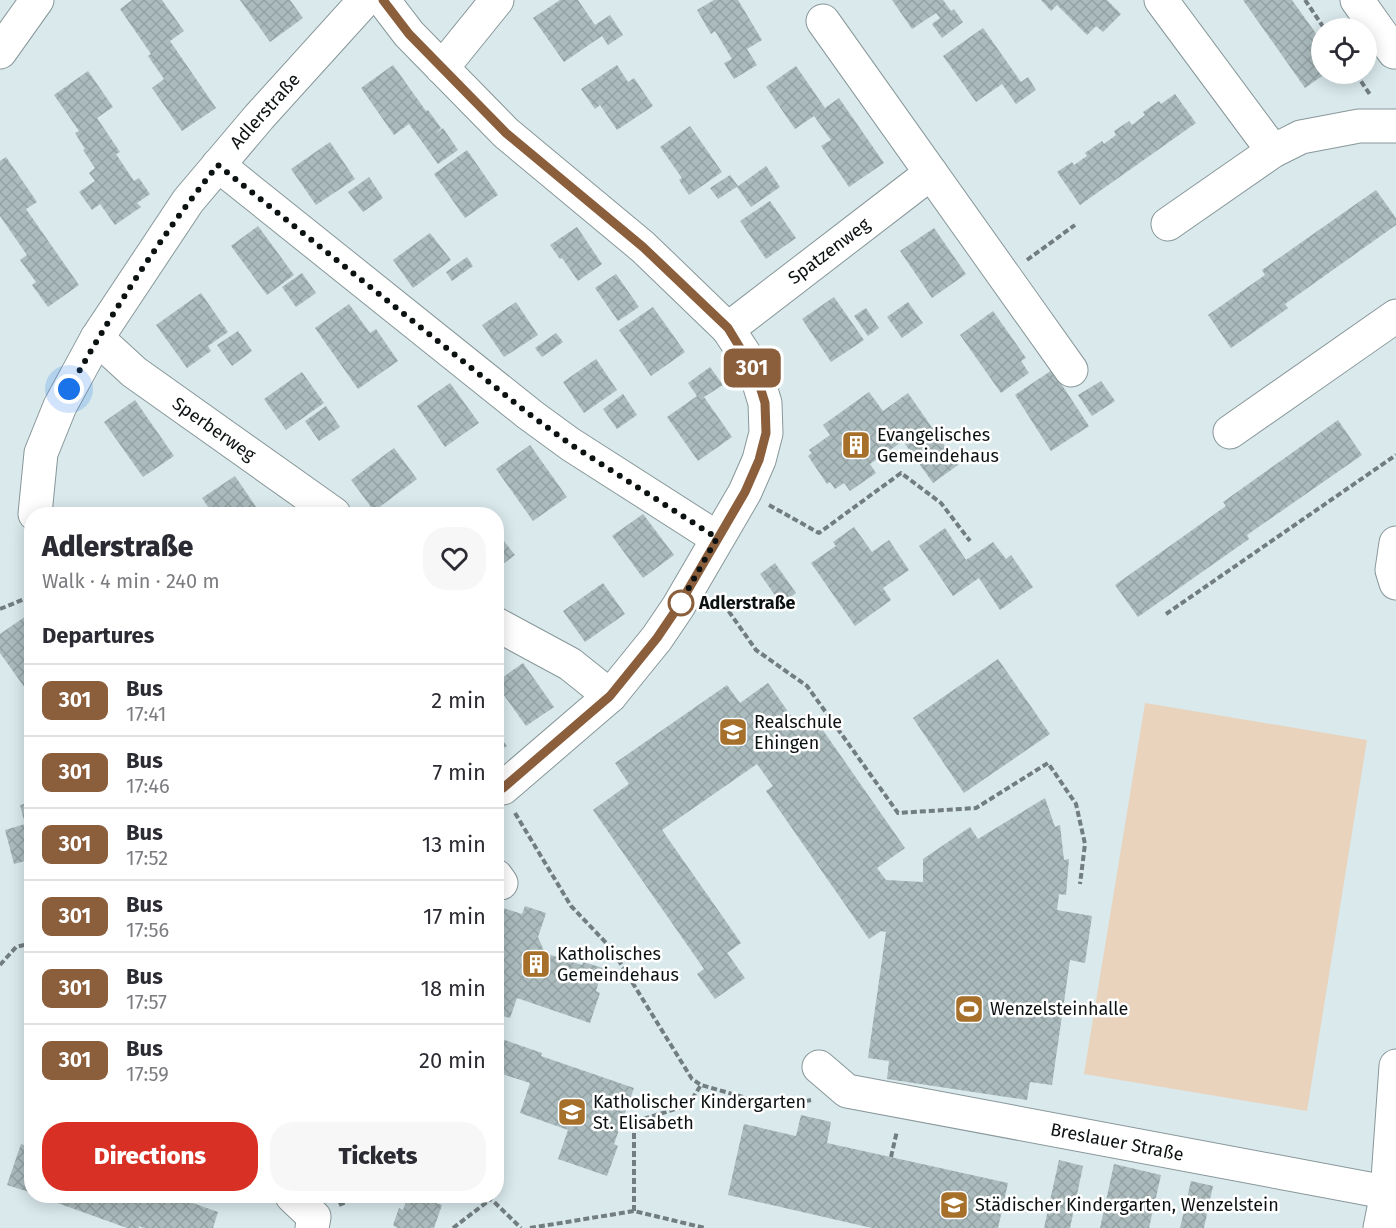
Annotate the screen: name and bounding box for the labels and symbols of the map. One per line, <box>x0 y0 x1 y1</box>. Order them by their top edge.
street label: Adlerstraße <box>225 69 305 153</box>
street label: Spatzenweg <box>784 213 875 289</box>
line badge: 301 <box>718 348 786 388</box>
your location <box>54 374 84 404</box>
street label: Sperberweg <box>168 392 260 466</box>
place label: Evangelisches Gemeindehaus <box>877 424 999 467</box>
building icon: Evangelisches Gemeindehaus <box>840 429 872 461</box>
marker: Adlerstraße <box>668 590 694 616</box>
place label: Adlerstraße <box>698 592 796 614</box>
place label: Realschule Ehingen <box>754 711 842 754</box>
school or university icon: Realschule Ehingen <box>717 716 749 748</box>
place label: Katholisches Gemeindehaus <box>557 943 679 986</box>
building icon: Katholisches Gemeindehaus <box>520 948 552 980</box>
sports icon: Wenzelsteinhalle <box>953 993 985 1025</box>
place label: Wenzelsteinhalle <box>990 998 1128 1020</box>
place label: Katholischer Kindergarten St. Elisabeth <box>593 1091 806 1134</box>
school or university icon: Katholischer Kindergarten St. Elisabeth <box>556 1096 588 1128</box>
street label: Breslauer Straße <box>1048 1118 1186 1166</box>
school or university icon: Städischer Kindergarten, Wenzelstein <box>938 1189 970 1221</box>
place label: Städischer Kindergarten, Wenzelstein <box>975 1194 1279 1216</box>

